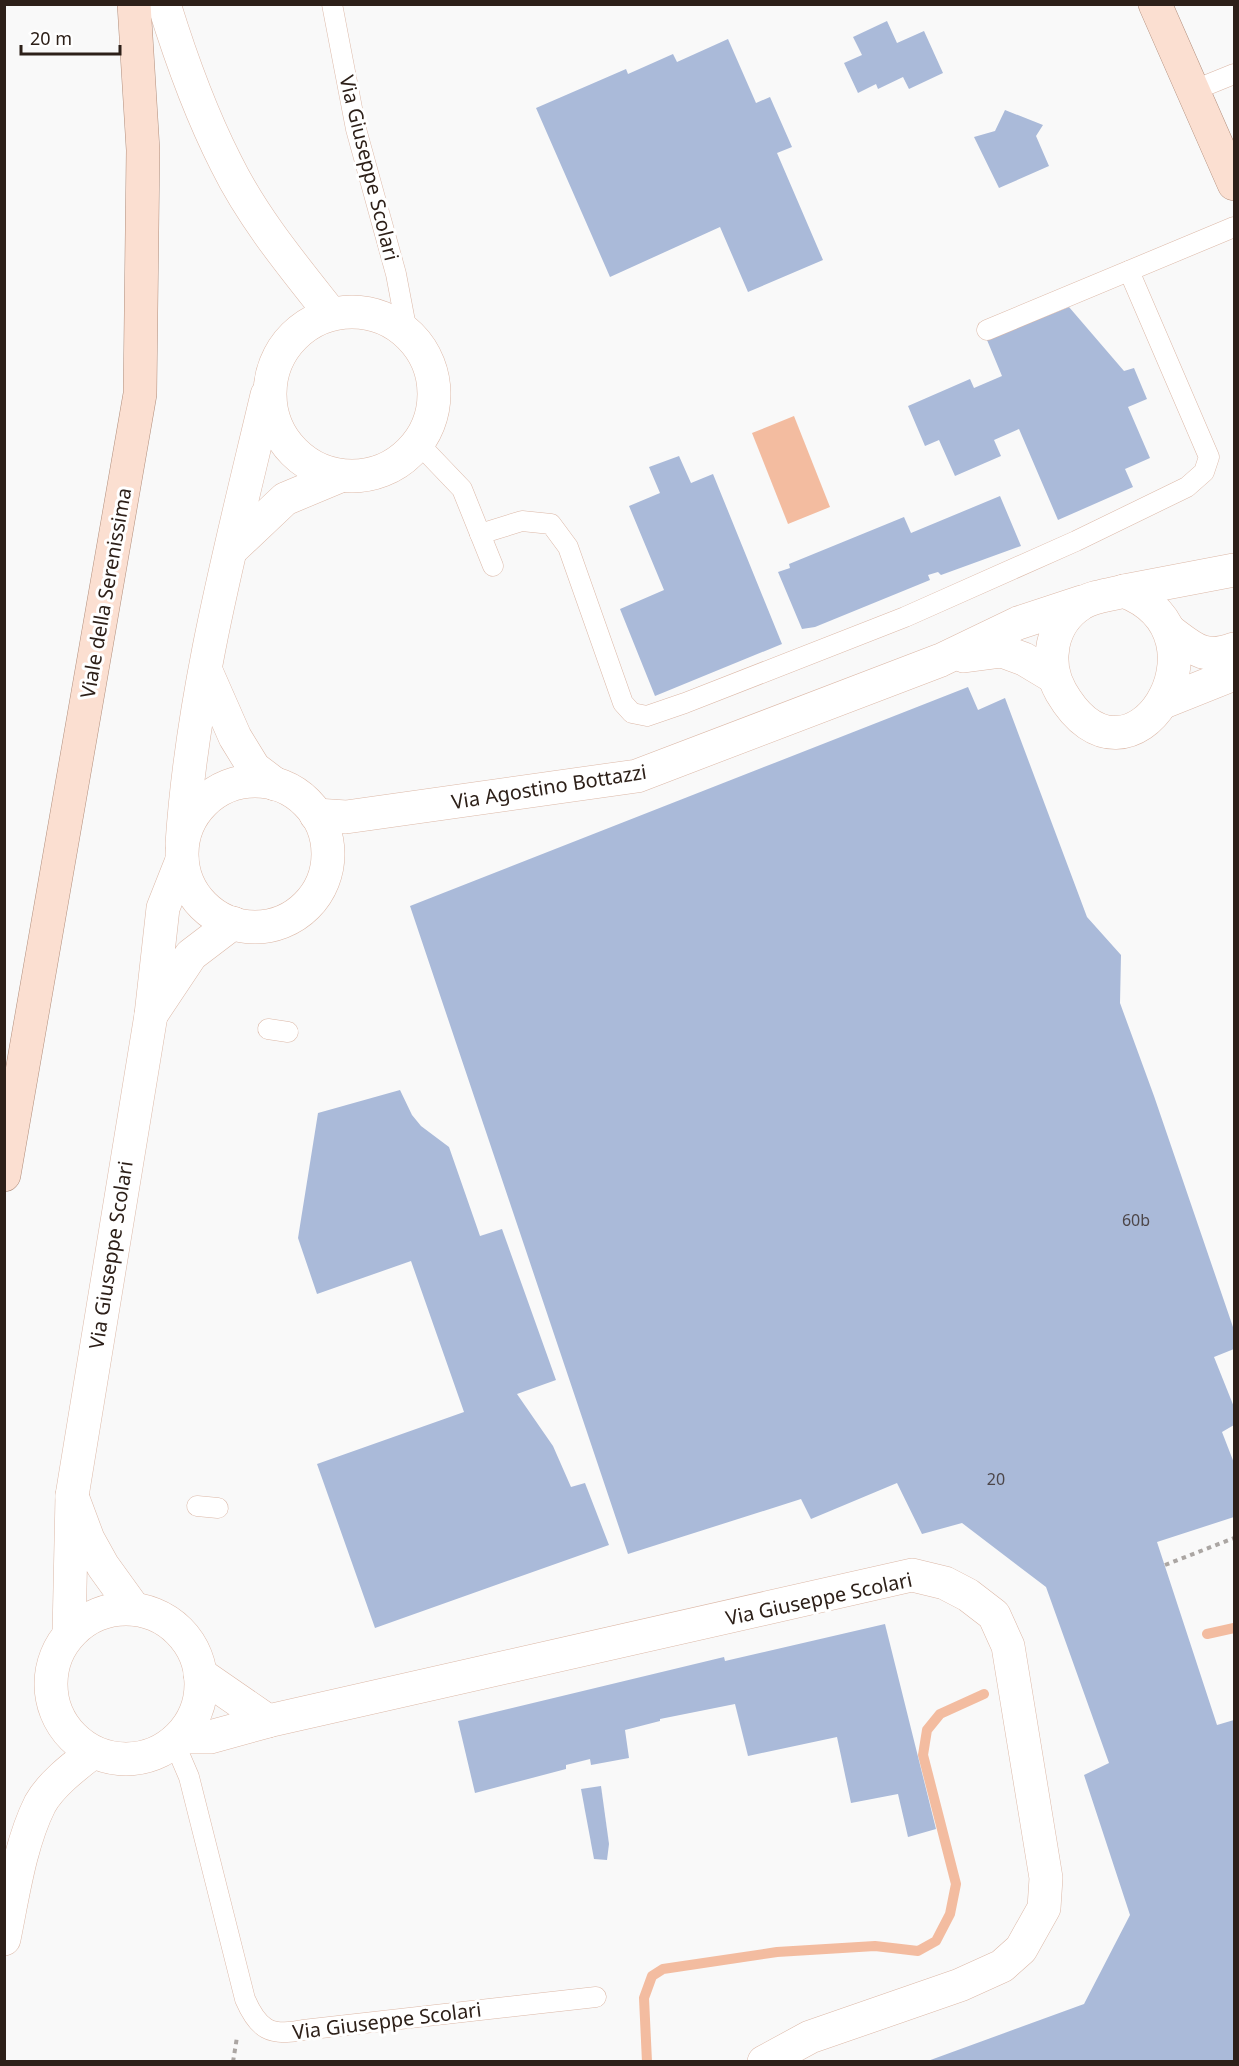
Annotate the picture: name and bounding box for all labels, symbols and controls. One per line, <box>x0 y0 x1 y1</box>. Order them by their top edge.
scale bar <box>21 18 120 56</box>
text: 20 m <box>30 26 72 50</box>
street label: Via Giuseppe Scolari <box>333 72 406 263</box>
street label: Viale della Serenissima <box>74 485 137 700</box>
street label: Via Agostino Bottazzi <box>449 758 648 815</box>
street label: Via Giuseppe Scolari <box>82 1159 139 1351</box>
house number: 60b <box>1122 1209 1150 1231</box>
house number: 20 <box>987 1468 1005 1490</box>
street label: Via Giuseppe Scolari <box>723 1566 915 1631</box>
street label: Via Giuseppe Scolari <box>291 1996 483 2045</box>

